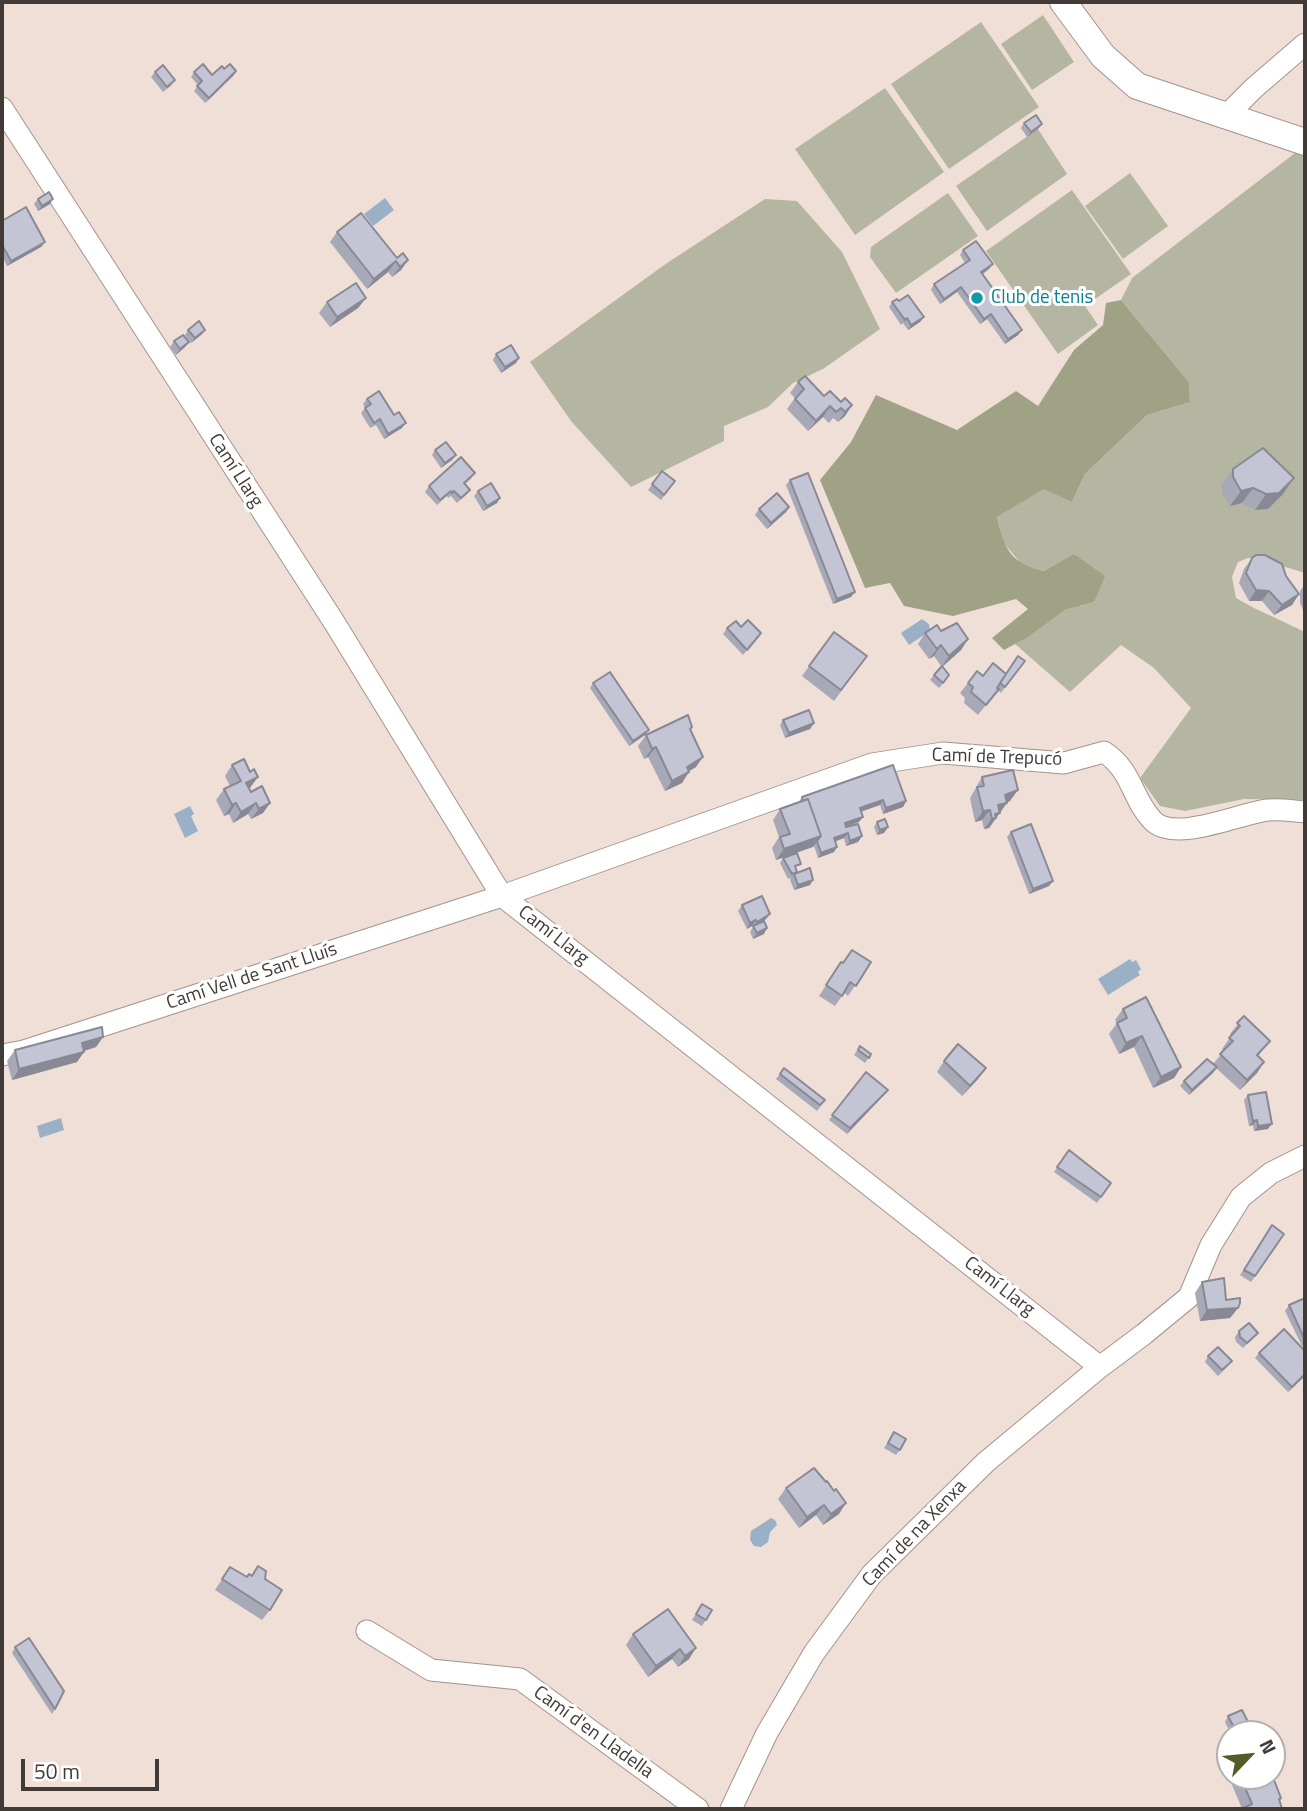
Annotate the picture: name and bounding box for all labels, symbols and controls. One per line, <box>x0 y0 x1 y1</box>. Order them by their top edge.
place label: Club de tenis <box>991 287 1093 309</box>
marker: Club de tenis <box>969 290 985 306</box>
street label: Camí Llarg <box>203 430 267 512</box>
street label: Camí de Trepucó <box>931 744 1063 772</box>
street label: Camí Llarg <box>513 901 593 971</box>
street label: Camí Vell de Sant Lluís <box>164 939 340 1015</box>
street label: Camí Llarg <box>959 1252 1039 1322</box>
street label: Camí de na Xenxa <box>858 1476 972 1592</box>
street label: Camí d'en Lladella <box>529 1682 657 1784</box>
north arrow <box>1216 1720 1286 1790</box>
text: N <box>1253 1734 1284 1759</box>
scale bar <box>24 1744 163 1788</box>
text: 50 m <box>34 1755 80 1787</box>

